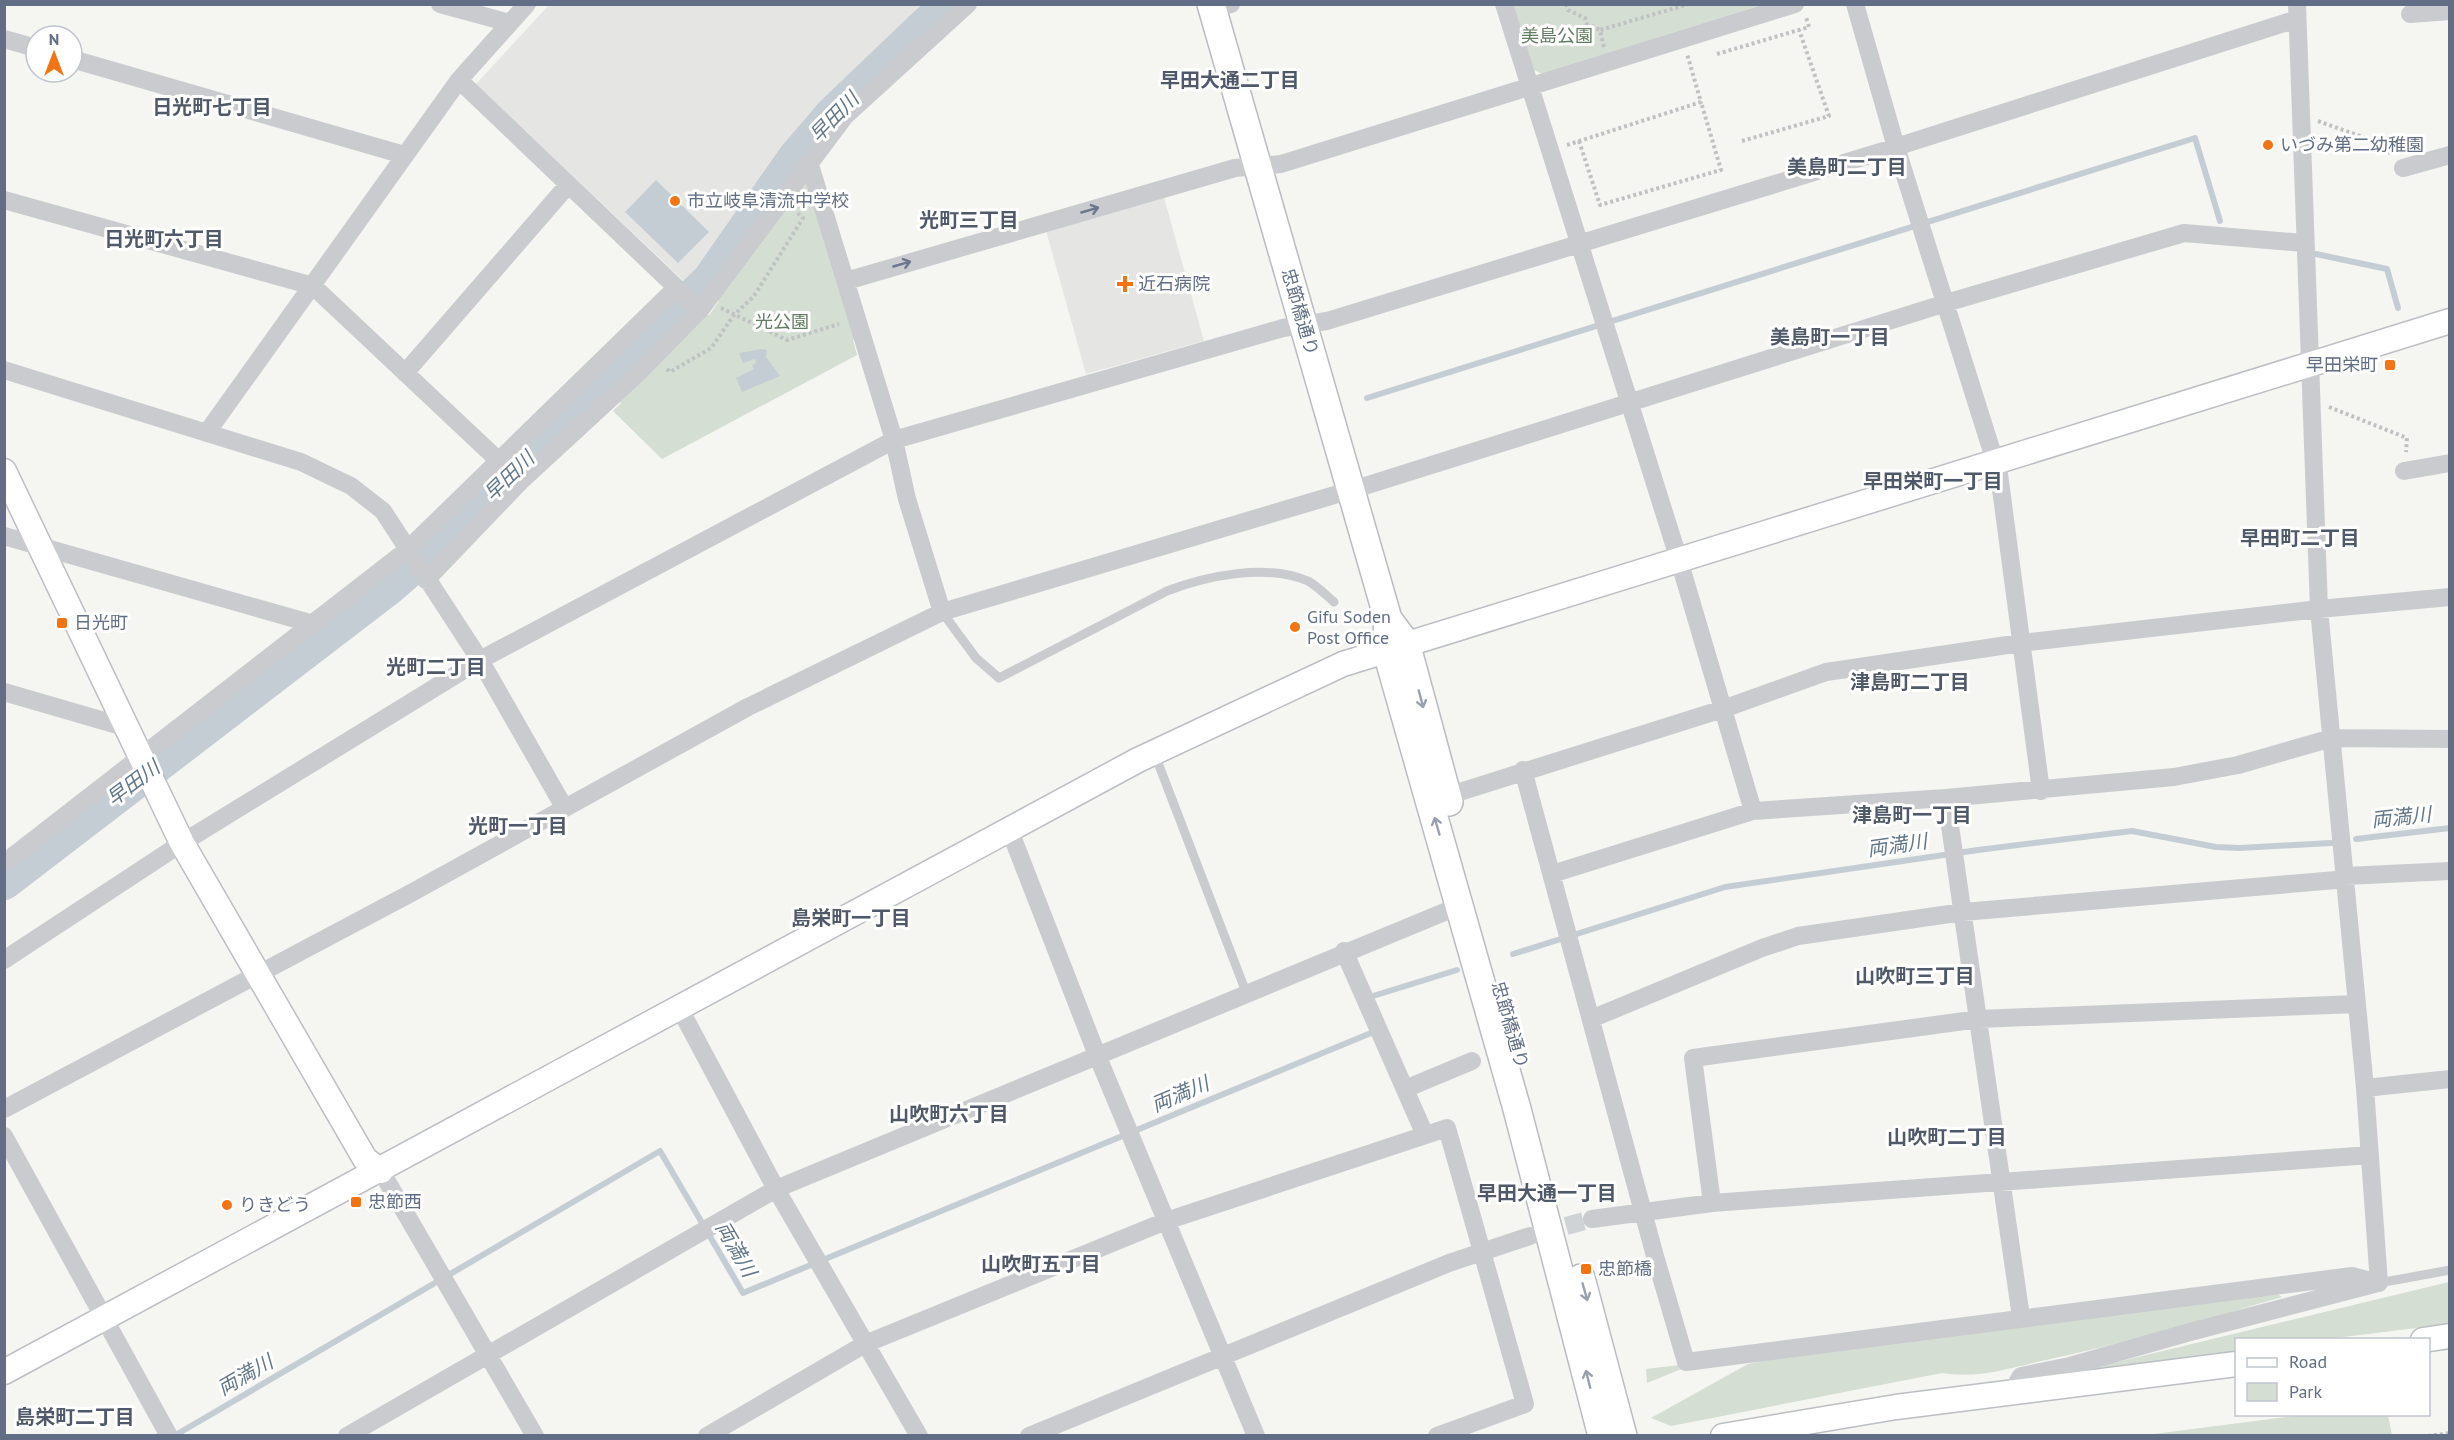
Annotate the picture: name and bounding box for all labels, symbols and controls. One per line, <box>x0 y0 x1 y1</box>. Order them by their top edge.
north arrow <box>24 24 84 84</box>
park label: 美島公園 <box>1521 24 1593 47</box>
text: N <box>49 29 59 49</box>
district label: 早田大通二丁目 <box>1160 67 1300 93</box>
water label: 早田川 <box>804 85 866 148</box>
district label: 日光町七丁目 <box>152 94 272 120</box>
place label: いづみ第二幼稚園 <box>2280 133 2424 156</box>
marker: いづみ第二幼稚園 <box>2261 138 2275 152</box>
district label: 美島町二丁目 <box>1787 154 1907 180</box>
place label: 市立岐阜清流中学校 <box>687 189 849 212</box>
marker: 市立岐阜清流中学校 <box>668 194 682 208</box>
one-way arrow <box>1080 204 1099 215</box>
district label: 光町三丁目 <box>919 207 1019 233</box>
district label: 日光町六丁目 <box>104 226 224 252</box>
one-way arrow <box>892 258 911 269</box>
street label: 忠節橋通り <box>1277 265 1324 358</box>
place label: 近石病院 <box>1138 272 1210 295</box>
marker: 近石病院 <box>1116 275 1134 293</box>
park label: 光公園 <box>755 310 809 333</box>
district label: 美島町一丁目 <box>1770 324 1890 350</box>
place label: 早田栄町 <box>2306 353 2378 376</box>
marker: 早田栄町 <box>2383 358 2397 372</box>
water label: 早田川 <box>478 444 541 506</box>
district label: 早田栄町一丁目 <box>1863 468 2003 494</box>
district label: 早田町二丁目 <box>2240 525 2360 551</box>
place label: Gifu Soden Post Office <box>1307 605 1391 649</box>
place label: 日光町 <box>74 611 128 634</box>
marker: 日光町 <box>55 616 69 630</box>
marker: Gifu Soden Post Office <box>1288 620 1302 634</box>
district label: 光町二丁目 <box>386 654 486 680</box>
district label: 津島町二丁目 <box>1850 669 1970 695</box>
one-way arrow <box>1416 689 1428 708</box>
water label: 早田川 <box>101 753 166 811</box>
water label: 両満川 <box>2370 801 2434 833</box>
district label: 津島町一丁目 <box>1852 802 1972 828</box>
district label: 光町一丁目 <box>468 813 568 839</box>
one-way arrow <box>1430 817 1442 836</box>
water label: 両満川 <box>1865 828 1930 862</box>
district label: 島栄町一丁目 <box>791 905 911 931</box>
district label: 山吹町三丁目 <box>1855 963 1975 989</box>
street label: 忠節橋通り <box>1487 978 1534 1071</box>
water label: 両満川 <box>1147 1070 1215 1118</box>
district label: 山吹町六丁目 <box>889 1101 1009 1127</box>
district label: 山吹町二丁目 <box>1887 1124 2007 1150</box>
district label: 早田大通一丁目 <box>1477 1180 1617 1206</box>
place label: 忠節西 <box>368 1190 422 1213</box>
place label: りきどう <box>239 1193 311 1216</box>
marker: 忠節西 <box>349 1195 363 1209</box>
marker: りきどう <box>220 1198 234 1212</box>
water label: 両満川 <box>710 1217 763 1283</box>
district label: 山吹町五丁目 <box>981 1251 1101 1277</box>
place label: 忠節橋 <box>1598 1257 1652 1280</box>
marker: 忠節橋 <box>1579 1262 1593 1276</box>
one-way arrow <box>1579 1282 1591 1301</box>
legend <box>2235 1338 2430 1416</box>
water label: 両満川 <box>213 1348 279 1401</box>
text: Road <box>2289 1350 2327 1373</box>
one-way arrow <box>1582 1370 1594 1389</box>
text: Park <box>2289 1380 2322 1403</box>
district label: 島栄町二丁目 <box>15 1404 135 1430</box>

